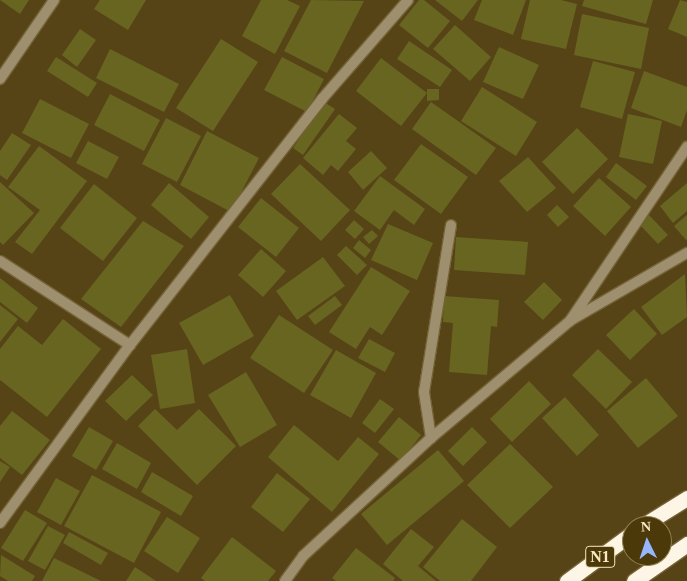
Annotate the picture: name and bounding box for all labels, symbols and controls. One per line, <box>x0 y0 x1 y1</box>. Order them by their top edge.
north arrow <box>622 516 672 566</box>
text: N <box>640 519 652 534</box>
road number: N1 <box>585 544 615 570</box>

